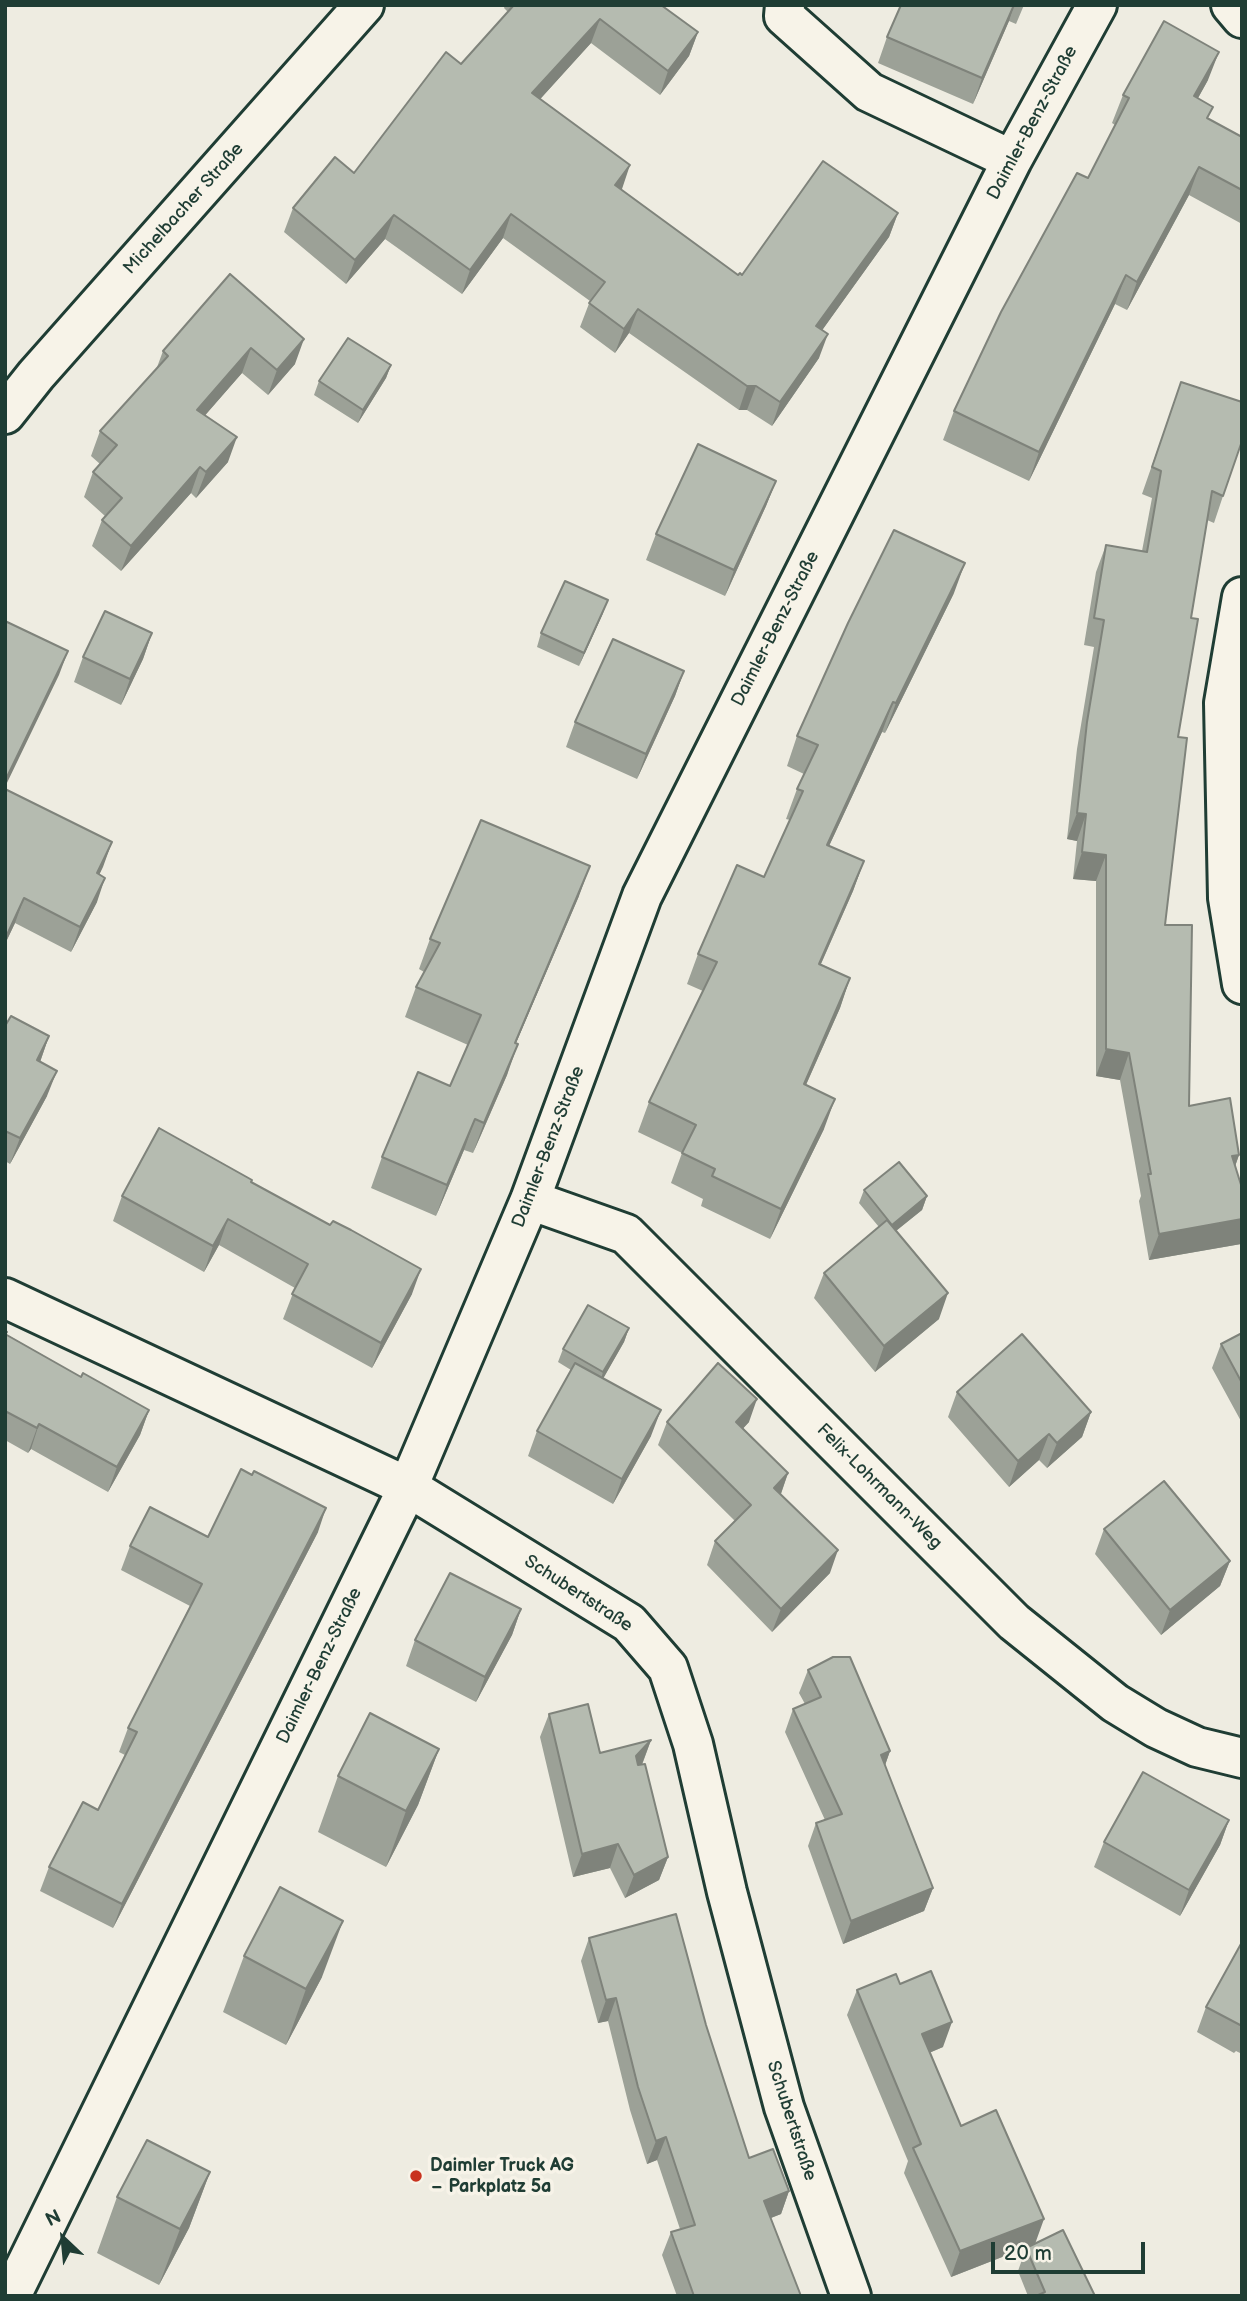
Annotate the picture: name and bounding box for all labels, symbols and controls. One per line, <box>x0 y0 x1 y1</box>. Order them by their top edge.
street label: Daimler-Benz-Straße <box>983 42 1083 204</box>
street label: Michelbacher Straße <box>119 139 249 279</box>
street label: Daimler-Benz-Straße <box>728 548 824 710</box>
street label: Daimler-Benz-Straße <box>508 1063 590 1231</box>
street label: Felix-Lohrmann-Weg <box>812 1420 946 1554</box>
street label: Schubertstraße <box>520 1551 636 1637</box>
street label: Daimler-Benz-Straße <box>273 1584 367 1748</box>
street label: Schubertstraße <box>761 2058 821 2184</box>
place label: Daimler Truck AG − Parkplatz 5a <box>430 2155 574 2198</box>
marker: Daimler Truck AG − Parkplatz 5a <box>408 2168 424 2184</box>
north arrow <box>28 2203 98 2273</box>
text: N <box>42 2205 65 2232</box>
scale bar <box>995 2228 1149 2272</box>
text: 20 m <box>1004 2241 1052 2266</box>

